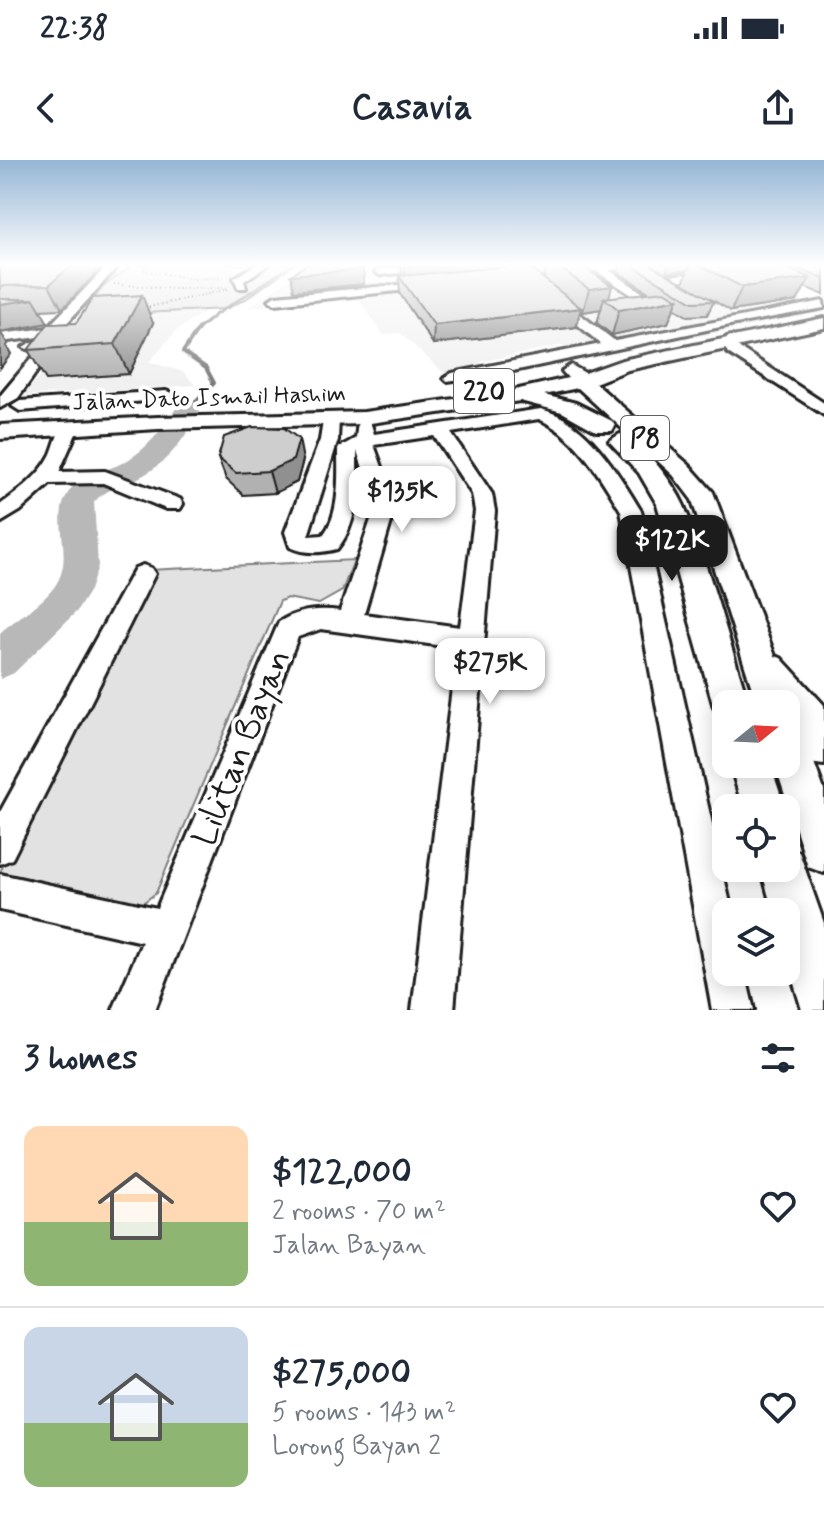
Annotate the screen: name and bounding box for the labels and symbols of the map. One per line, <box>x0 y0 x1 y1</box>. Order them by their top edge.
road number: 220 <box>454 369 514 413</box>
street label: Jalan Dato Ismail Hashim <box>72 378 346 419</box>
road number: P8 <box>621 416 669 460</box>
pin: $135K <box>346 466 458 534</box>
pin: $122K <box>616 515 728 583</box>
pin: $275K <box>434 638 546 706</box>
street label: Lilitan Bayan <box>182 643 302 853</box>
north arrow <box>712 690 800 778</box>

